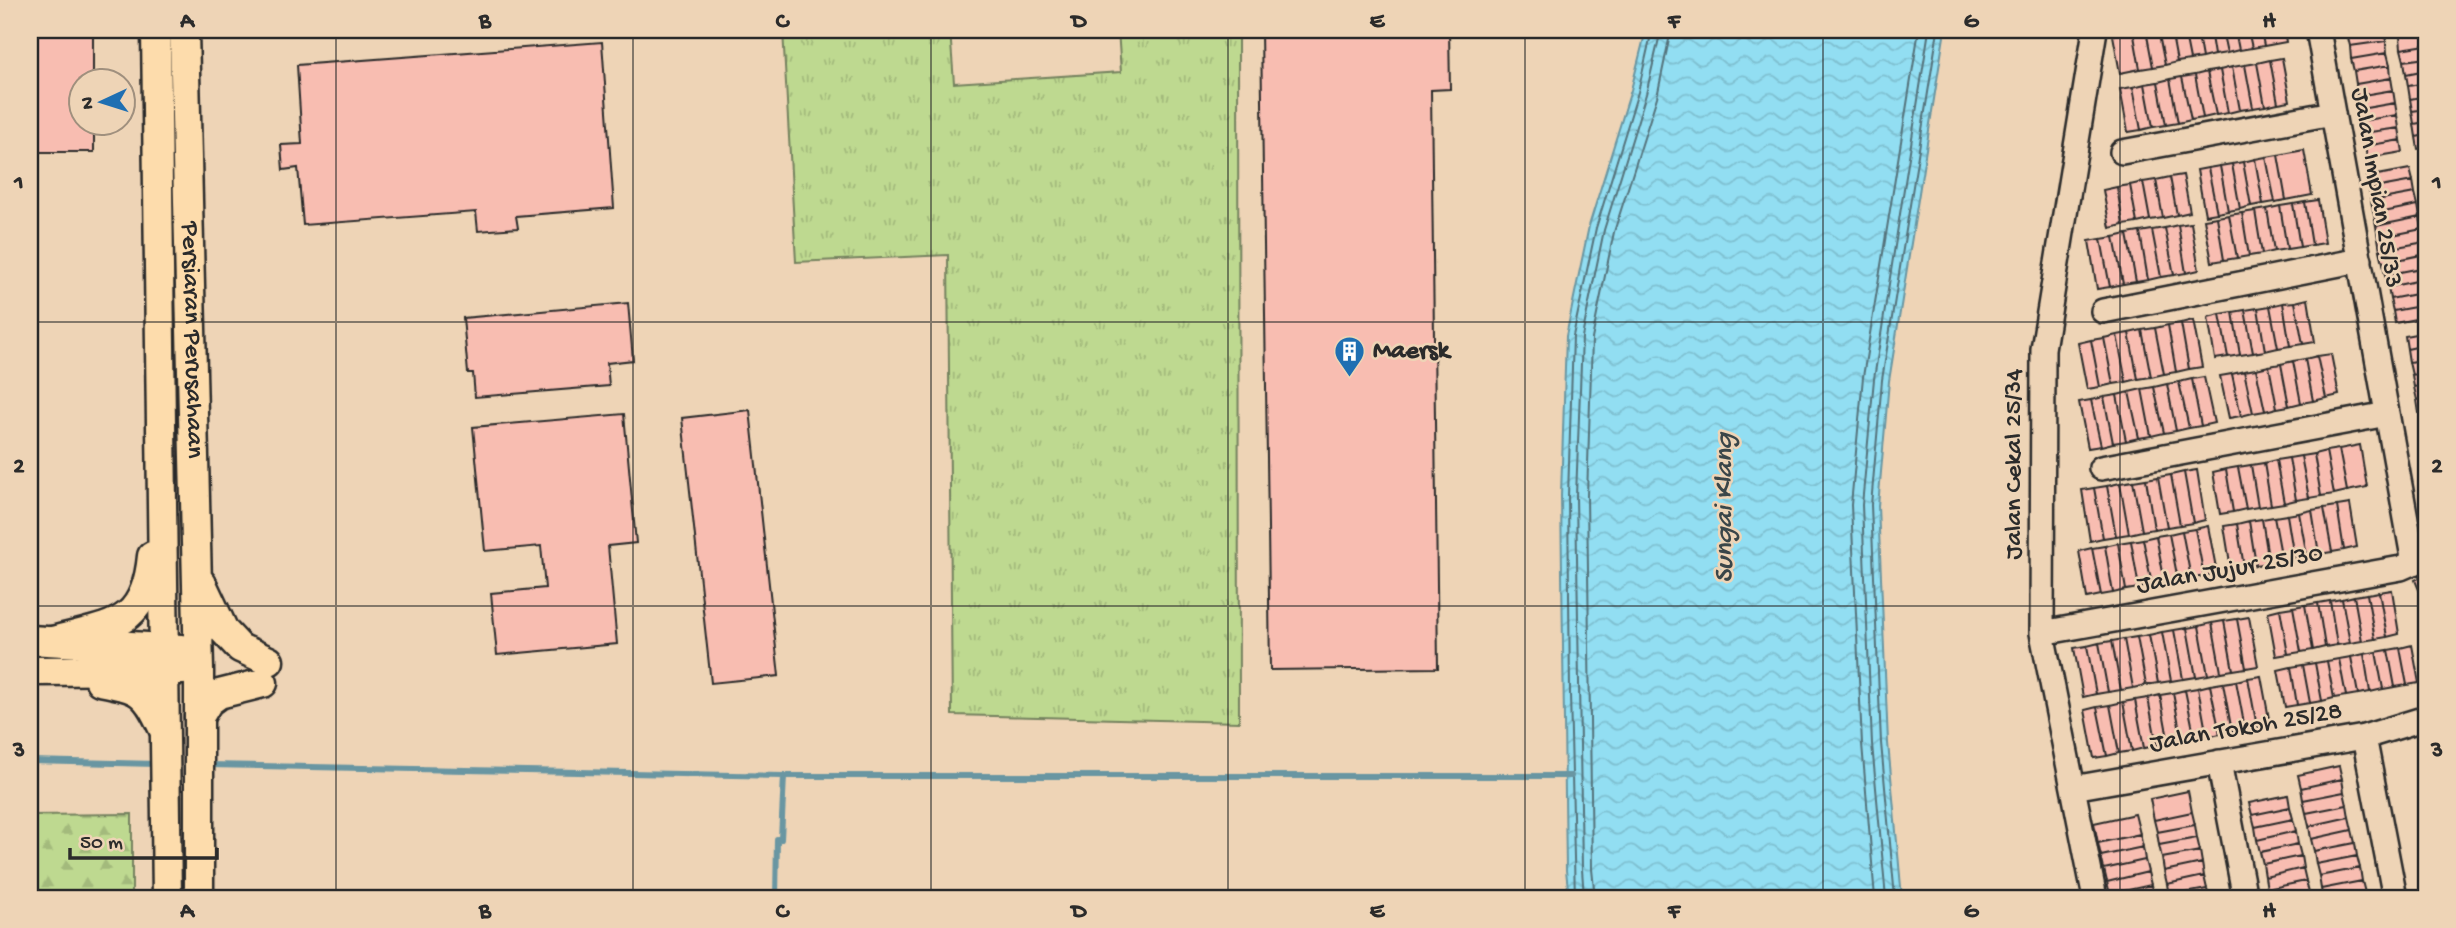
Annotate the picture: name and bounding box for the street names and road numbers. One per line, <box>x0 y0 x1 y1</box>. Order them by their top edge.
street label: Jalan Impian 25/33 <box>2342 86 2408 290</box>
street label: Persiaran Perusahaan <box>173 220 210 460</box>
street label: Jalan Cekal 25/34 <box>2000 369 2031 559</box>
street label: Jalan Jujur 25/30 <box>2134 539 2326 603</box>
street label: Jalan Tokoh 25/28 <box>2147 697 2345 761</box>

